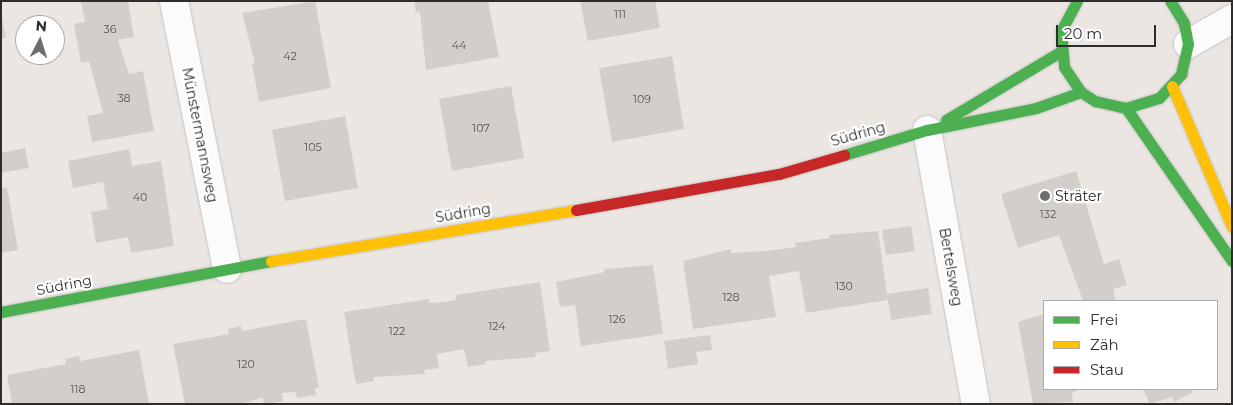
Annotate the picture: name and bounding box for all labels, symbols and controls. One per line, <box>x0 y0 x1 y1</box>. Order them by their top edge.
house number: 111 <box>614 7 626 21</box>
north arrow <box>15 15 65 65</box>
scale bar <box>1058 15 1158 47</box>
text: N <box>35 17 48 36</box>
house number: 36 <box>104 22 116 36</box>
text: 20 m <box>1064 24 1102 43</box>
house number: 44 <box>452 38 466 52</box>
house number: 42 <box>283 49 297 63</box>
street label: Münstermannsweg <box>179 66 221 204</box>
house number: 38 <box>117 91 131 105</box>
house number: 109 <box>633 92 651 106</box>
street label: Südring <box>829 118 887 150</box>
house number: 107 <box>472 121 490 135</box>
house number: 105 <box>304 140 322 154</box>
place label: Sträter <box>1055 188 1102 204</box>
house number: 40 <box>133 190 147 204</box>
marker: Sträter <box>1039 190 1051 202</box>
street label: Südring <box>434 200 492 226</box>
house number: 132 <box>1040 207 1056 221</box>
street label: Bertelsweg <box>936 226 966 308</box>
street label: Südring <box>35 271 93 299</box>
house number: 130 <box>835 279 853 293</box>
house number: 128 <box>722 290 740 304</box>
legend <box>1043 300 1218 390</box>
text: Frei <box>1090 310 1118 329</box>
house number: 126 <box>609 312 625 326</box>
house number: 124 <box>488 319 506 333</box>
house number: 122 <box>389 324 405 338</box>
text: Zäh <box>1090 335 1119 354</box>
house number: 120 <box>237 357 255 371</box>
text: Stau <box>1090 360 1124 379</box>
house number: 118 <box>71 382 85 396</box>

